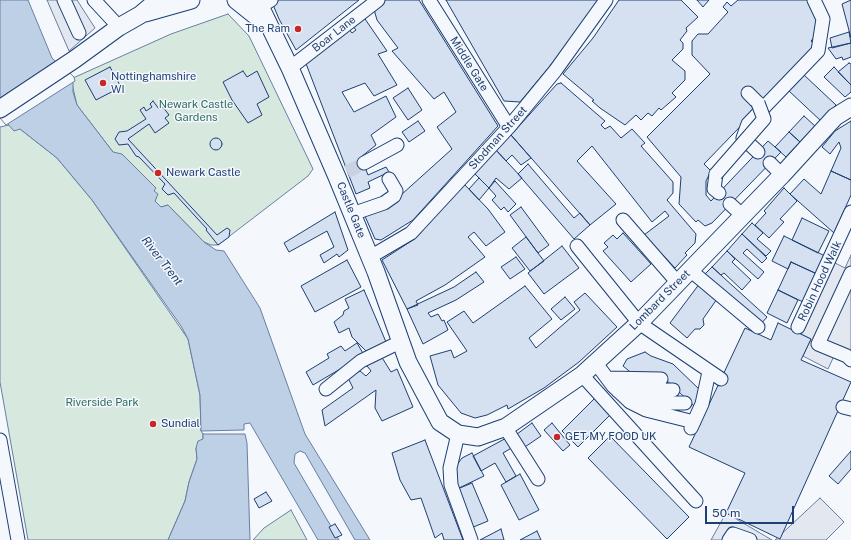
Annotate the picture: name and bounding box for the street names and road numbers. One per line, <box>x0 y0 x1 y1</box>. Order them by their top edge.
street label: Boar Lane <box>310 13 358 55</box>
street label: Middle Gate <box>447 34 491 94</box>
street label: Stodman Street <box>466 104 530 172</box>
street label: Castle Gate <box>334 180 368 240</box>
street label: Robin Hood Walk <box>796 239 844 323</box>
street label: Lombard Street <box>627 267 693 333</box>

